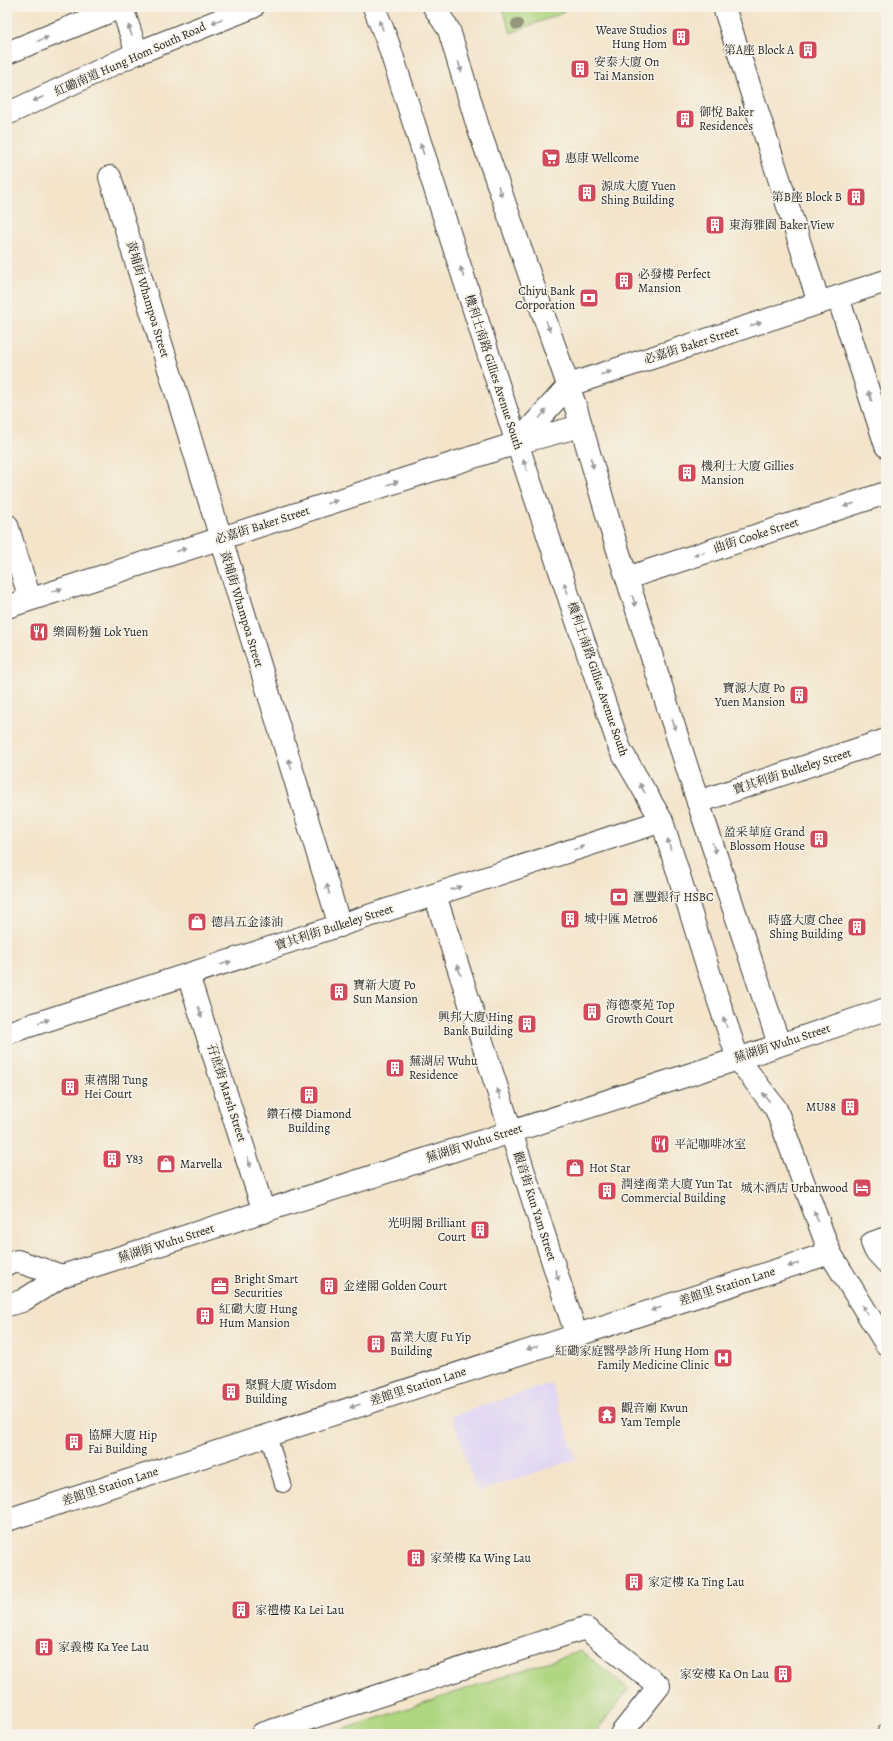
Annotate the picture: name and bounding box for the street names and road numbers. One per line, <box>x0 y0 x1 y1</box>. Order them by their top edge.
street label: 紅磡南道 Hung Hom South Road <box>52 18 209 100</box>
street label: 黃埔街 Whampoa Street <box>123 239 173 359</box>
street label: 機利士南路 Gillies Avenue South <box>461 292 527 452</box>
street label: 必嘉街 Baker Street <box>642 322 740 368</box>
street label: 必嘉街 Baker Street <box>213 502 311 548</box>
street label: 曲街 Cooke Street <box>711 514 801 556</box>
street label: 黃埔街 Whampoa Street <box>217 549 267 669</box>
street label: 機利士南路 Gillies Avenue South <box>564 600 632 759</box>
street label: 寶其利街 Bulkeley Street <box>731 744 853 798</box>
street label: 寶其利街 Bulkeley Street <box>273 900 395 954</box>
street label: 蕪湖街 Wuhu Street <box>732 1020 832 1066</box>
street label: 孖庶街 Marsh Street <box>204 1042 250 1144</box>
street label: 蕪湖街 Wuhu Street <box>424 1120 524 1166</box>
street label: 觀音街 Kun Yam Street <box>510 1149 560 1263</box>
street label: 蕪湖街 Wuhu Street <box>116 1220 216 1266</box>
street label: 差館里 Station Lane <box>677 1263 777 1309</box>
street label: 差館里 Station Lane <box>368 1363 468 1409</box>
street label: 差館里 Station Lane <box>60 1463 160 1509</box>

